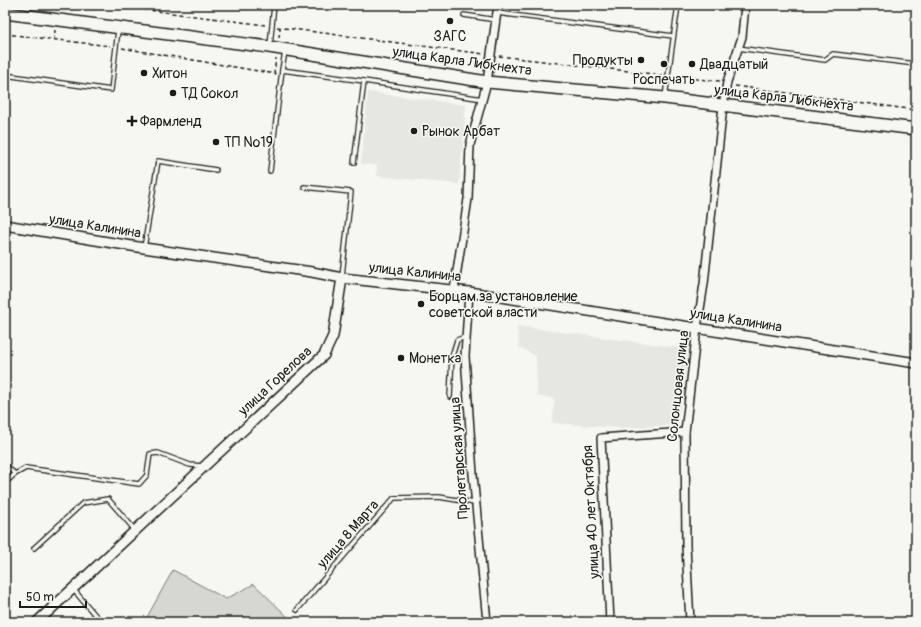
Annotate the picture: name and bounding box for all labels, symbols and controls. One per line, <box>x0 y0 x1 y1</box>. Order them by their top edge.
marker: ЗАГС <box>445 16 455 26</box>
place label: ЗАГС <box>434 28 467 45</box>
street label: улица Карла Либкнехта <box>390 43 533 79</box>
place label: Продукты <box>573 52 633 69</box>
marker: Продукты <box>636 55 646 65</box>
place label: Двадцатый <box>699 56 768 73</box>
marker: Роспечать <box>659 59 669 69</box>
marker: Двадцатый <box>687 59 697 69</box>
place label: Хитон <box>152 65 187 82</box>
marker: Хитон <box>139 68 149 78</box>
place label: Роспечать <box>633 71 695 88</box>
street label: улица Карла Либкнехта <box>712 81 855 115</box>
place label: ТД Сокол <box>181 85 238 102</box>
marker: ТД Сокол <box>168 88 178 98</box>
place label: Фармленд <box>140 113 202 130</box>
marker: Фармленд <box>127 116 137 126</box>
place label: Рынок Арбат <box>422 123 500 140</box>
marker: Рынок Арбат <box>409 126 419 136</box>
place label: ТП №19 <box>224 134 273 151</box>
marker: ТП №19 <box>211 137 221 147</box>
street label: улица Калинина <box>47 210 142 242</box>
street label: улица Калинина <box>367 259 462 285</box>
place label: Борцам за установление советской власти <box>429 288 578 321</box>
marker: Борцам за установление советской власти <box>416 299 426 309</box>
street label: улица Калинина <box>688 304 783 336</box>
street label: Солонцовая улица <box>664 329 692 443</box>
street label: улица Горелова <box>234 343 315 420</box>
place label: Монетка <box>409 350 461 367</box>
marker: Монетка <box>396 353 406 363</box>
street label: Пролетарская улица <box>446 396 472 520</box>
street label: улица 40 лет Октября <box>579 445 603 580</box>
street label: улица 8 Марта <box>313 496 382 572</box>
scale bar <box>20 583 86 609</box>
text: 50 m <box>26 590 54 605</box>

